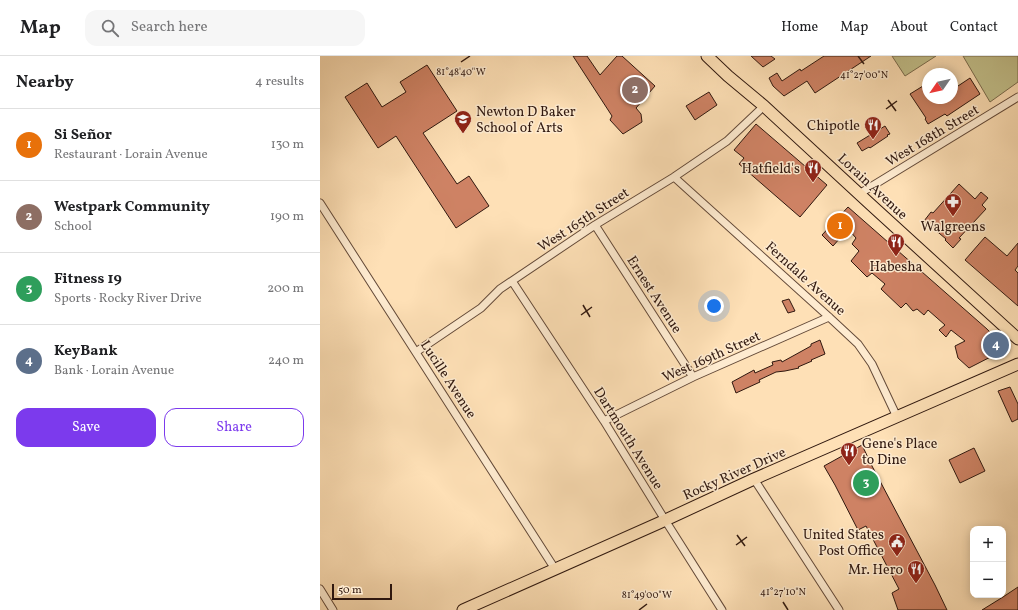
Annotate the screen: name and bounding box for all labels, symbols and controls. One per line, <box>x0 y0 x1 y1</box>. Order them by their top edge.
search box <box>85 10 365 46</box>
text: Map <box>20 15 61 41</box>
icon: search <box>99 17 121 39</box>
text: Search here <box>131 17 208 38</box>
text: Home <box>781 18 818 37</box>
text: Map <box>840 18 868 37</box>
text: About <box>890 18 928 37</box>
text: Contact <box>950 18 998 37</box>
text: 81°48'40"W <box>436 65 486 79</box>
text: 41°27'00"N <box>840 68 889 82</box>
north arrow <box>922 68 958 104</box>
text: Nearby <box>16 71 74 94</box>
text: 4 results <box>255 73 304 91</box>
pin: 2 <box>622 75 648 105</box>
street label: West 168th Street <box>883 101 983 172</box>
place label: Newton D Baker School of Arts <box>476 103 576 138</box>
school or university icon: Newton D Baker School of Arts <box>453 109 473 134</box>
restaurant icon: Chipotle <box>863 115 883 140</box>
place label: Chipotle <box>807 117 860 136</box>
text: Si Señor <box>54 125 112 146</box>
text: 1 <box>26 136 32 154</box>
text: 130 m <box>271 136 304 154</box>
text: Restaurant · Lorain Avenue <box>54 146 208 164</box>
street label: Lorain Avenue <box>833 150 911 225</box>
restaurant icon: Hatfield's <box>803 158 823 183</box>
place label: Hatfield's <box>742 160 800 179</box>
street label: West 165th Street <box>535 184 633 257</box>
pharmacy icon: Walgreens <box>943 192 963 217</box>
text: Westpark Community <box>54 197 210 218</box>
text: 2 <box>26 208 32 226</box>
text: 190 m <box>270 208 304 226</box>
pin: 1 <box>827 211 853 241</box>
text: School <box>54 218 92 236</box>
place label: Walgreens <box>921 218 985 237</box>
restaurant icon: Habesha <box>886 232 906 257</box>
street label: Ferndale Avenue <box>761 238 850 321</box>
street label: Ernest Avenue <box>622 252 686 338</box>
place label: Habesha <box>869 258 923 277</box>
text: Fitness 19 <box>54 269 122 290</box>
text: 3 <box>26 280 32 298</box>
text: 200 m <box>267 280 304 298</box>
text: Sports · Rocky River Drive <box>54 290 202 308</box>
your location <box>704 296 724 316</box>
street label: West 169th Street <box>659 327 764 388</box>
pin: 4 <box>983 330 1009 360</box>
street label: Lucille Avenue <box>415 337 480 423</box>
text: KeyBank <box>54 341 117 362</box>
text: 4 <box>25 352 33 370</box>
text: 240 m <box>268 352 304 370</box>
text: Bank · Lorain Avenue <box>54 362 174 380</box>
street label: Dartmouth Avenue <box>589 384 667 494</box>
button: Save <box>16 408 156 447</box>
button: Share <box>164 408 304 447</box>
place label: Gene's Place to Dine <box>862 435 938 470</box>
restaurant icon: Gene's Place to Dine <box>839 441 859 466</box>
street label: Rocky River Drive <box>680 443 789 506</box>
pin: 3 <box>853 468 879 498</box>
place label: United States Post Office <box>803 526 884 561</box>
map controls <box>970 526 1006 598</box>
button: + <box>970 526 1006 562</box>
public building icon: United States Post Office <box>887 532 907 557</box>
restaurant icon: Mr. Hero <box>906 559 926 584</box>
place label: Mr. Hero <box>848 561 903 580</box>
button: − <box>970 562 1006 598</box>
scale bar <box>332 582 392 601</box>
text: 50 m <box>338 583 362 598</box>
text: 41°27'10"N <box>760 585 807 599</box>
text: 81°49'00"W <box>622 588 672 602</box>

